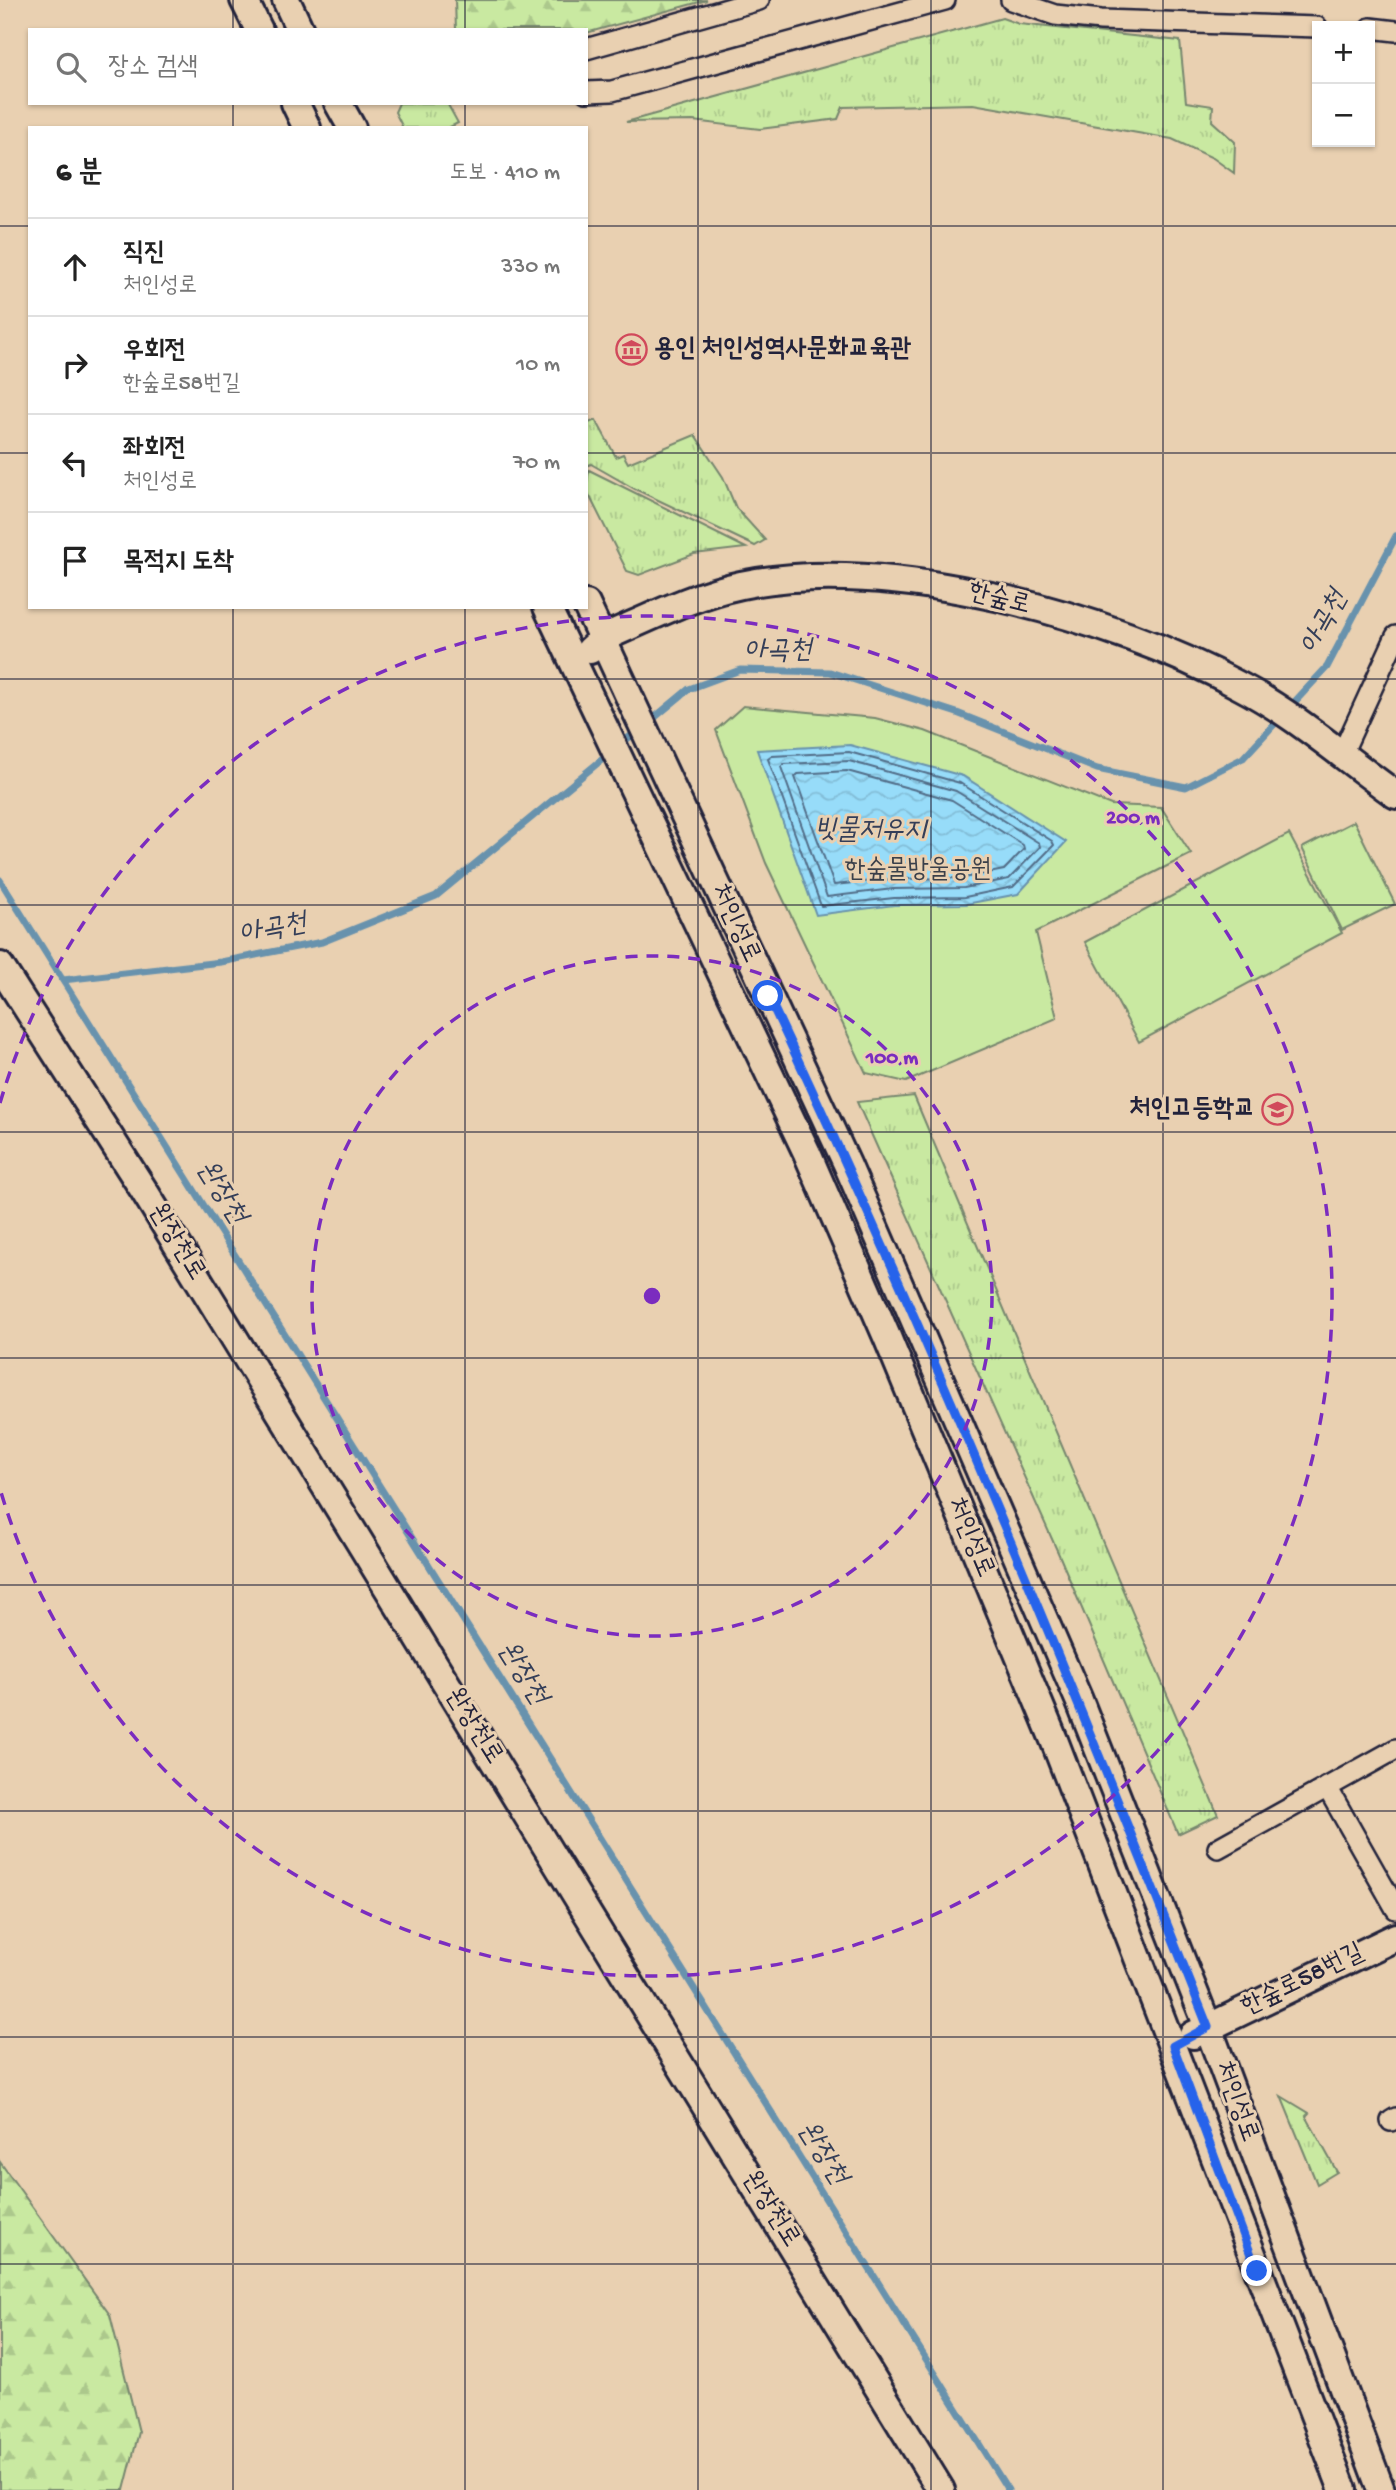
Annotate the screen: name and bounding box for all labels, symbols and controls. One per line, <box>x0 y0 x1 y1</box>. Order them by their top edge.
map controls <box>1312 21 1375 147</box>
button: + <box>1312 21 1375 84</box>
search box <box>28 28 588 105</box>
icon: search <box>52 48 90 86</box>
text: 장소 검색 <box>108 53 198 84</box>
button: − <box>1312 84 1375 147</box>
text: 6 분 <box>56 157 102 192</box>
text: 도보 · 410 m <box>450 160 560 187</box>
text: 직진 <box>123 239 165 270</box>
icon: ahead <box>56 248 94 286</box>
text: 330 m <box>501 254 560 281</box>
text: 처인성로 <box>123 273 197 300</box>
museum icon: 용인 처인성역사문화교육관 <box>614 333 648 367</box>
place label: 용인 처인성역사문화교육관 <box>654 335 911 366</box>
text: 우회전 <box>123 337 186 368</box>
icon: right <box>56 346 94 384</box>
text: 10 m <box>516 352 560 379</box>
text: 한숲로58번길 <box>123 371 240 398</box>
text: 좌회전 <box>123 435 186 466</box>
icon: left <box>56 444 94 482</box>
text: 70 m <box>513 450 560 477</box>
text: 처인성로 <box>123 469 197 496</box>
icon: arrive <box>56 542 94 580</box>
text: 목적지 도착 <box>123 548 234 579</box>
street label: 한숲로 <box>965 577 1033 623</box>
water label: 아곡천 <box>1294 583 1357 661</box>
water label: 아곡천 <box>744 635 815 669</box>
text: 200 m <box>1106 807 1160 832</box>
water label: 빗물저유지 <box>814 815 929 848</box>
park label: 한숲물방울공원 <box>845 856 991 887</box>
street label: 처인성로 <box>702 880 766 968</box>
water label: 아곡천 <box>237 907 312 953</box>
route start <box>752 980 783 1011</box>
text: 100 m <box>865 1047 918 1072</box>
school or university icon: 처인고등학교 <box>1261 1093 1295 1127</box>
place label: 처인고등학교 <box>1129 1095 1255 1126</box>
water label: 완장천 <box>189 1156 254 1232</box>
street label: 완장천로 <box>141 1199 211 1287</box>
centre of rings <box>640 1284 664 1308</box>
street label: 처인성로 <box>938 1493 1000 1583</box>
water label: 완장천 <box>490 1637 555 1713</box>
street label: 완장천로 <box>438 1683 508 1771</box>
street label: 한숲로58번길 <box>1237 1938 1369 2024</box>
street label: 처인성로 <box>1206 2057 1264 2147</box>
water label: 완장천 <box>790 2117 855 2193</box>
street label: 완장천로 <box>735 2166 805 2254</box>
route end <box>1241 2255 1272 2286</box>

